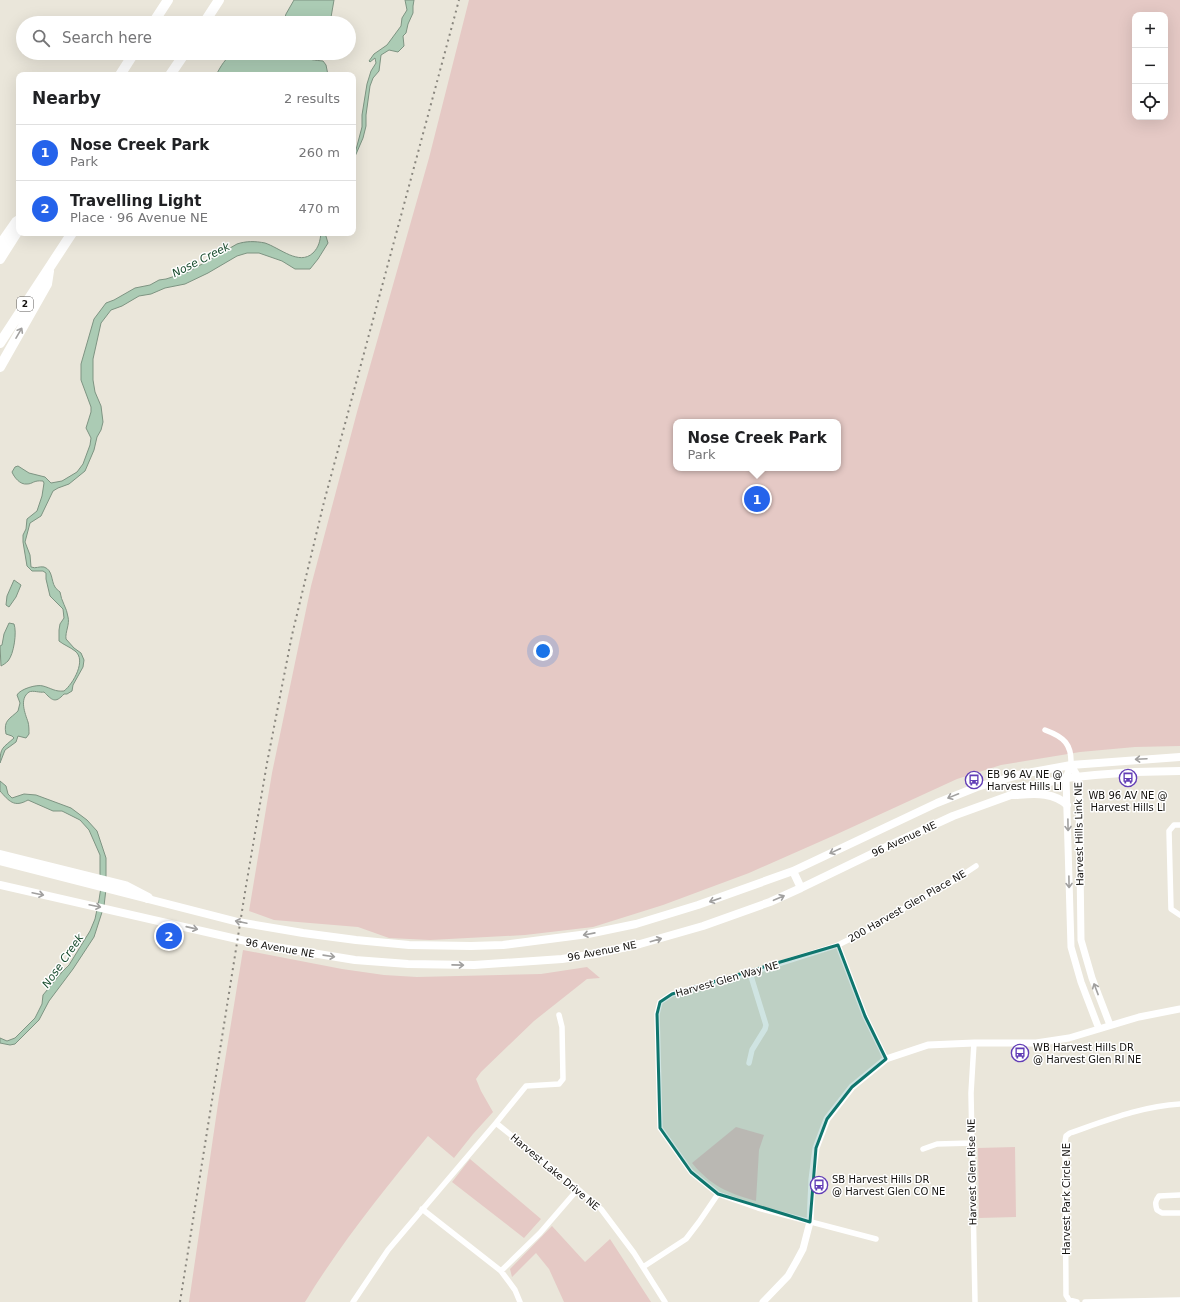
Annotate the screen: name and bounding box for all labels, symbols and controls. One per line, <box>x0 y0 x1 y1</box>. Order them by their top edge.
map controls <box>1132 12 1168 120</box>
button: + <box>1132 12 1168 48</box>
search box <box>16 16 356 60</box>
icon: search <box>30 27 52 49</box>
text: Search here <box>62 29 152 47</box>
button: − <box>1132 48 1168 84</box>
button: locate <box>1132 84 1168 120</box>
text: Nearby <box>32 88 101 108</box>
text: 2 results <box>284 91 340 106</box>
text: Nose Creek Park <box>70 136 209 154</box>
text: 1 <box>40 145 50 160</box>
text: 260 m <box>298 145 340 160</box>
text: Park <box>70 154 98 169</box>
text: Travelling Light <box>70 192 201 210</box>
text: 2 <box>40 201 50 216</box>
text: 470 m <box>298 201 340 216</box>
text: Place · 96 Avenue NE <box>70 210 208 225</box>
water label: Nose Creek <box>170 240 233 280</box>
road number: 2 <box>17 297 33 311</box>
one-way arrow <box>16 327 24 339</box>
popup <box>673 419 841 471</box>
text: Nose Creek Park <box>687 429 827 447</box>
text: Park <box>687 447 716 462</box>
pin: 1 <box>744 484 770 514</box>
your location <box>533 641 553 661</box>
one-way arrow <box>1135 756 1148 763</box>
bus stop icon: WB 96 AV NE @ Harvest Hills LI <box>1118 768 1138 788</box>
place label: EB 96 AV NE @ Harvest Hills LI <box>987 769 1062 792</box>
bus stop icon: EB 96 AV NE @ Harvest Hills LI <box>964 770 984 790</box>
street label: Harvest Hills Link NE <box>1073 782 1085 886</box>
place label: WB 96 AV NE @ Harvest Hills LI <box>1088 790 1168 813</box>
one-way arrow <box>947 793 959 801</box>
one-way arrow <box>1064 818 1072 831</box>
street label: 96 Avenue NE <box>870 819 938 859</box>
one-way arrow <box>829 848 841 855</box>
street label: 200 Harvest Glen Place NE <box>846 868 968 944</box>
one-way arrow <box>1065 875 1073 888</box>
one-way arrow <box>31 890 44 898</box>
one-way arrow <box>773 894 785 901</box>
one-way arrow <box>709 896 721 904</box>
one-way arrow <box>88 903 101 911</box>
one-way arrow <box>235 917 248 925</box>
pin: 2 <box>156 921 182 951</box>
one-way arrow <box>185 925 198 933</box>
one-way arrow <box>583 930 596 938</box>
water label: Nose Creek <box>40 931 87 991</box>
one-way arrow <box>649 936 662 943</box>
street label: 96 Avenue NE <box>245 937 315 959</box>
street label: 96 Avenue NE <box>567 939 637 963</box>
one-way arrow <box>322 952 335 960</box>
street label: Harvest Glen Way NE <box>674 959 780 999</box>
one-way arrow <box>451 961 464 968</box>
one-way arrow <box>1092 983 1100 995</box>
place label: WB Harvest Hills DR @ Harvest Glen RI NE <box>1033 1042 1141 1065</box>
bus stop icon: WB Harvest Hills DR @ Harvest Glen RI NE <box>1010 1043 1030 1063</box>
street label: Harvest Glen Rise NE <box>966 1119 978 1225</box>
street label: Harvest Lake Drive NE <box>508 1132 602 1212</box>
street label: Harvest Park Circle NE <box>1061 1143 1072 1255</box>
place label: SB Harvest Hills DR @ Harvest Glen CO NE <box>832 1174 945 1197</box>
bus stop icon: SB Harvest Hills DR @ Harvest Glen CO NE <box>809 1175 829 1195</box>

